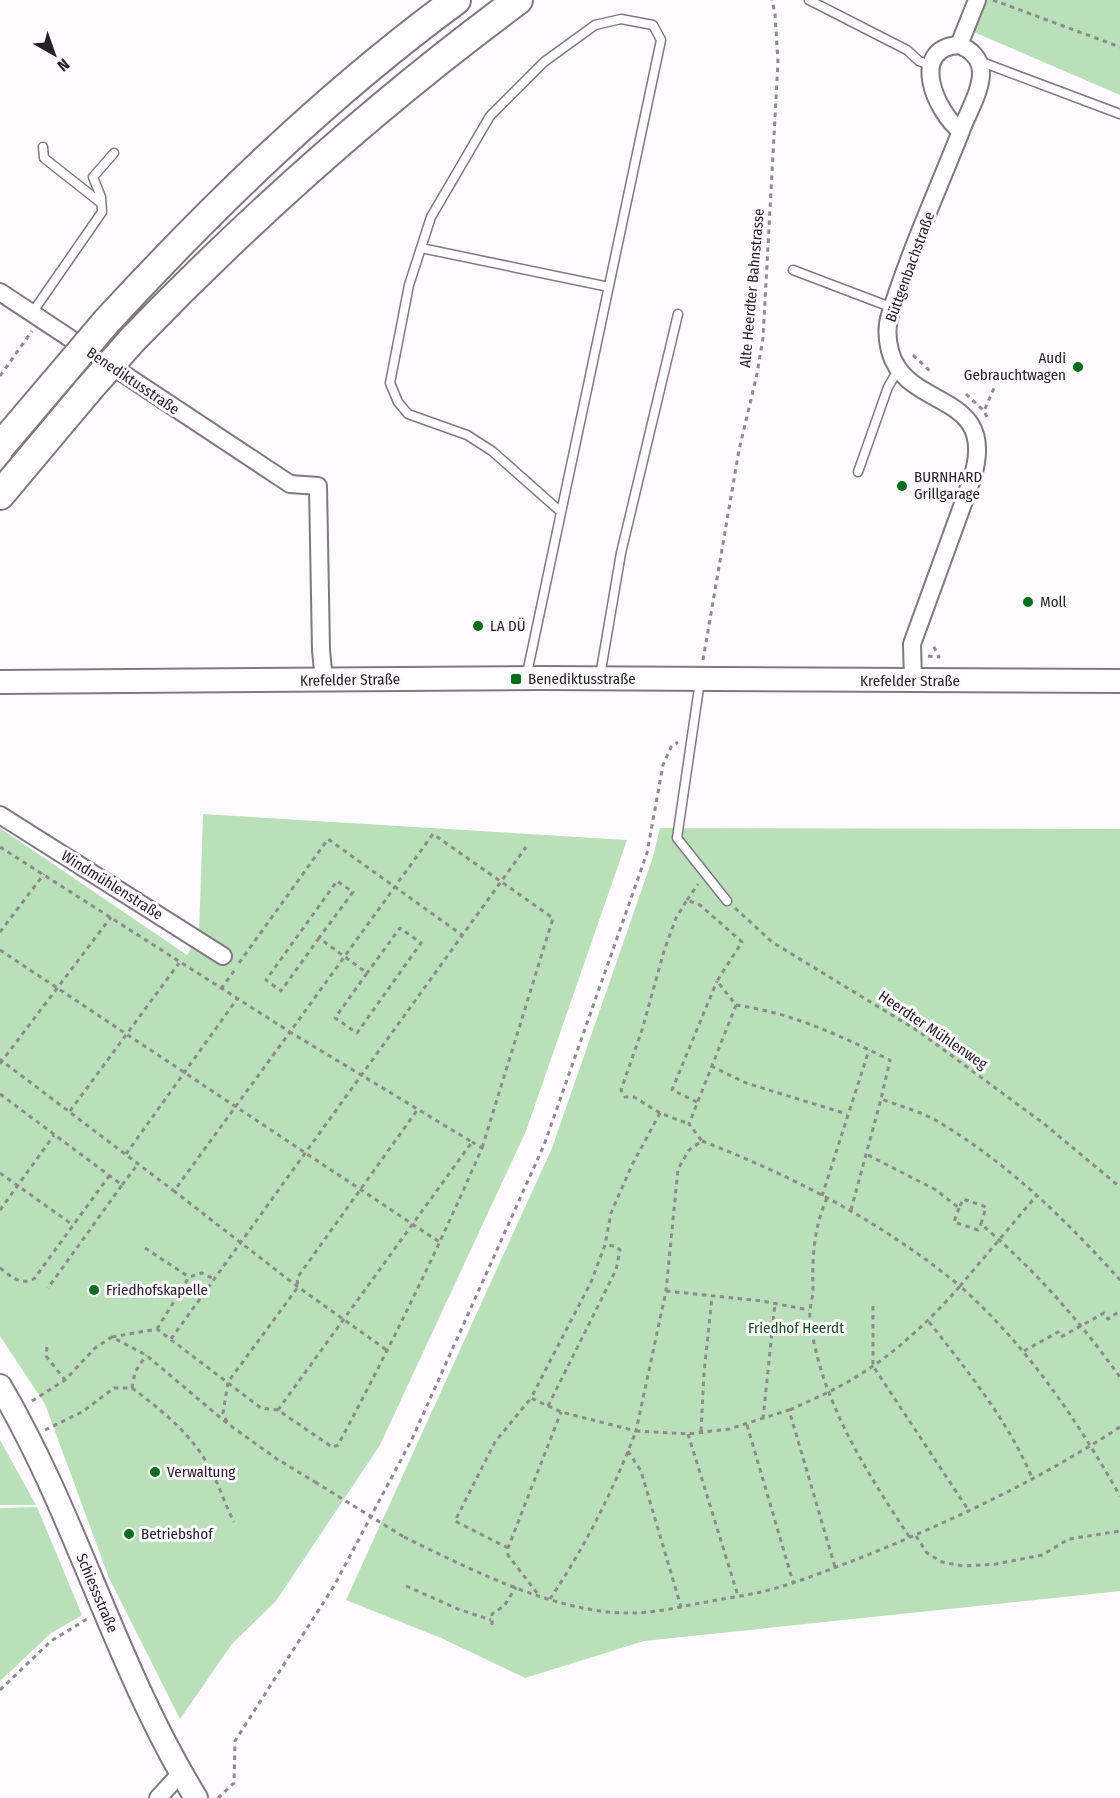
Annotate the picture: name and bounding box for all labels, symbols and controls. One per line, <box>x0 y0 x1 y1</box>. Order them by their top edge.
north arrow <box>24 24 84 84</box>
text: N <box>54 55 73 75</box>
street label: Alte Heerdter Bahnstrasse <box>736 208 768 368</box>
street label: Büttgenbachstraße <box>882 209 938 325</box>
street label: Benediktusstraße <box>83 343 183 419</box>
place label: Audi Gebrauchtwagen <box>964 349 1066 384</box>
marker: Audi Gebrauchtwagen <box>1071 360 1085 374</box>
place label: BURNHARD Grillgarage <box>914 468 982 503</box>
marker: BURNHARD Grillgarage <box>895 479 909 493</box>
place label: Moll <box>1040 593 1067 611</box>
marker: Moll <box>1021 595 1035 609</box>
place label: LA DÜ <box>490 617 526 635</box>
marker: LA DÜ <box>471 619 485 633</box>
street label: Krefelder Straße <box>300 670 400 690</box>
place label: Benediktusstraße <box>528 670 636 688</box>
marker: Benediktusstraße <box>509 672 523 686</box>
street label: Krefelder Straße <box>860 672 960 690</box>
street label: Windmühlenstraße <box>58 847 166 923</box>
street label: Heerdter Mühlenweg <box>875 987 991 1073</box>
place label: Friedhofskapelle <box>106 1281 208 1299</box>
marker: Friedhofskapelle <box>87 1283 101 1297</box>
park label: Friedhof Heerdt <box>748 1319 844 1337</box>
place label: Verwaltung <box>167 1463 235 1481</box>
marker: Verwaltung <box>148 1465 162 1479</box>
place label: Betriebshof <box>141 1525 214 1543</box>
marker: Betriebshof <box>122 1527 136 1541</box>
street label: Schiessstraße <box>72 1551 122 1635</box>

